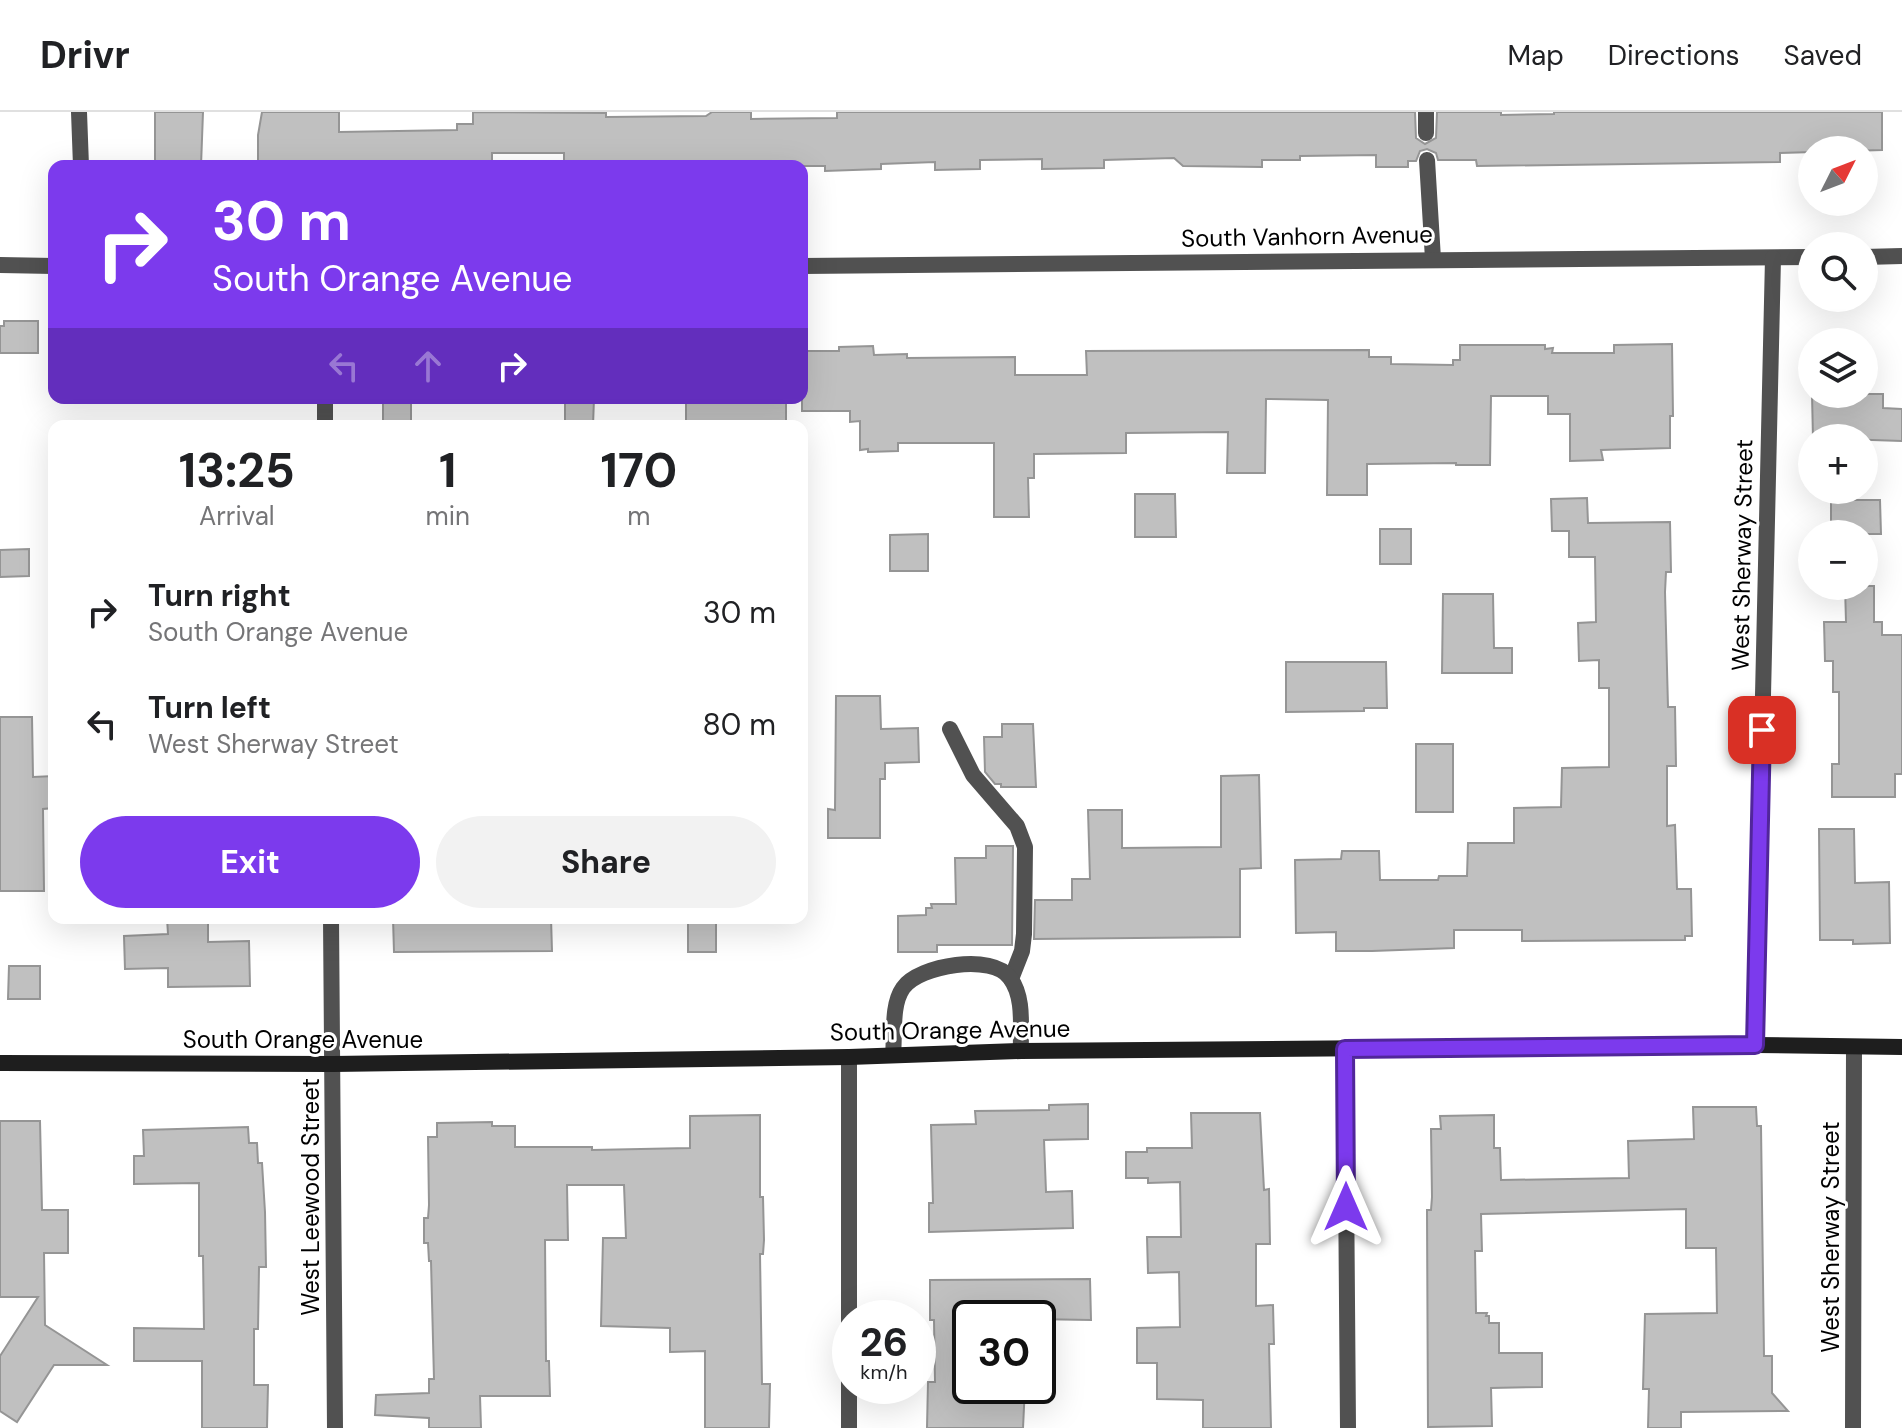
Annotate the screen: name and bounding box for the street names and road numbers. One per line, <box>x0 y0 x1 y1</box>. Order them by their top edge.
street label: South Vanhorn Avenue <box>1181 218 1433 254</box>
street label: West Sherway Street <box>1724 439 1760 671</box>
street label: South Orange Avenue <box>830 1012 1070 1048</box>
street label: South Orange Avenue <box>183 1024 423 1055</box>
street label: West Leewood Street <box>295 1078 326 1316</box>
street label: West Sherway Street <box>1815 1121 1846 1353</box>

